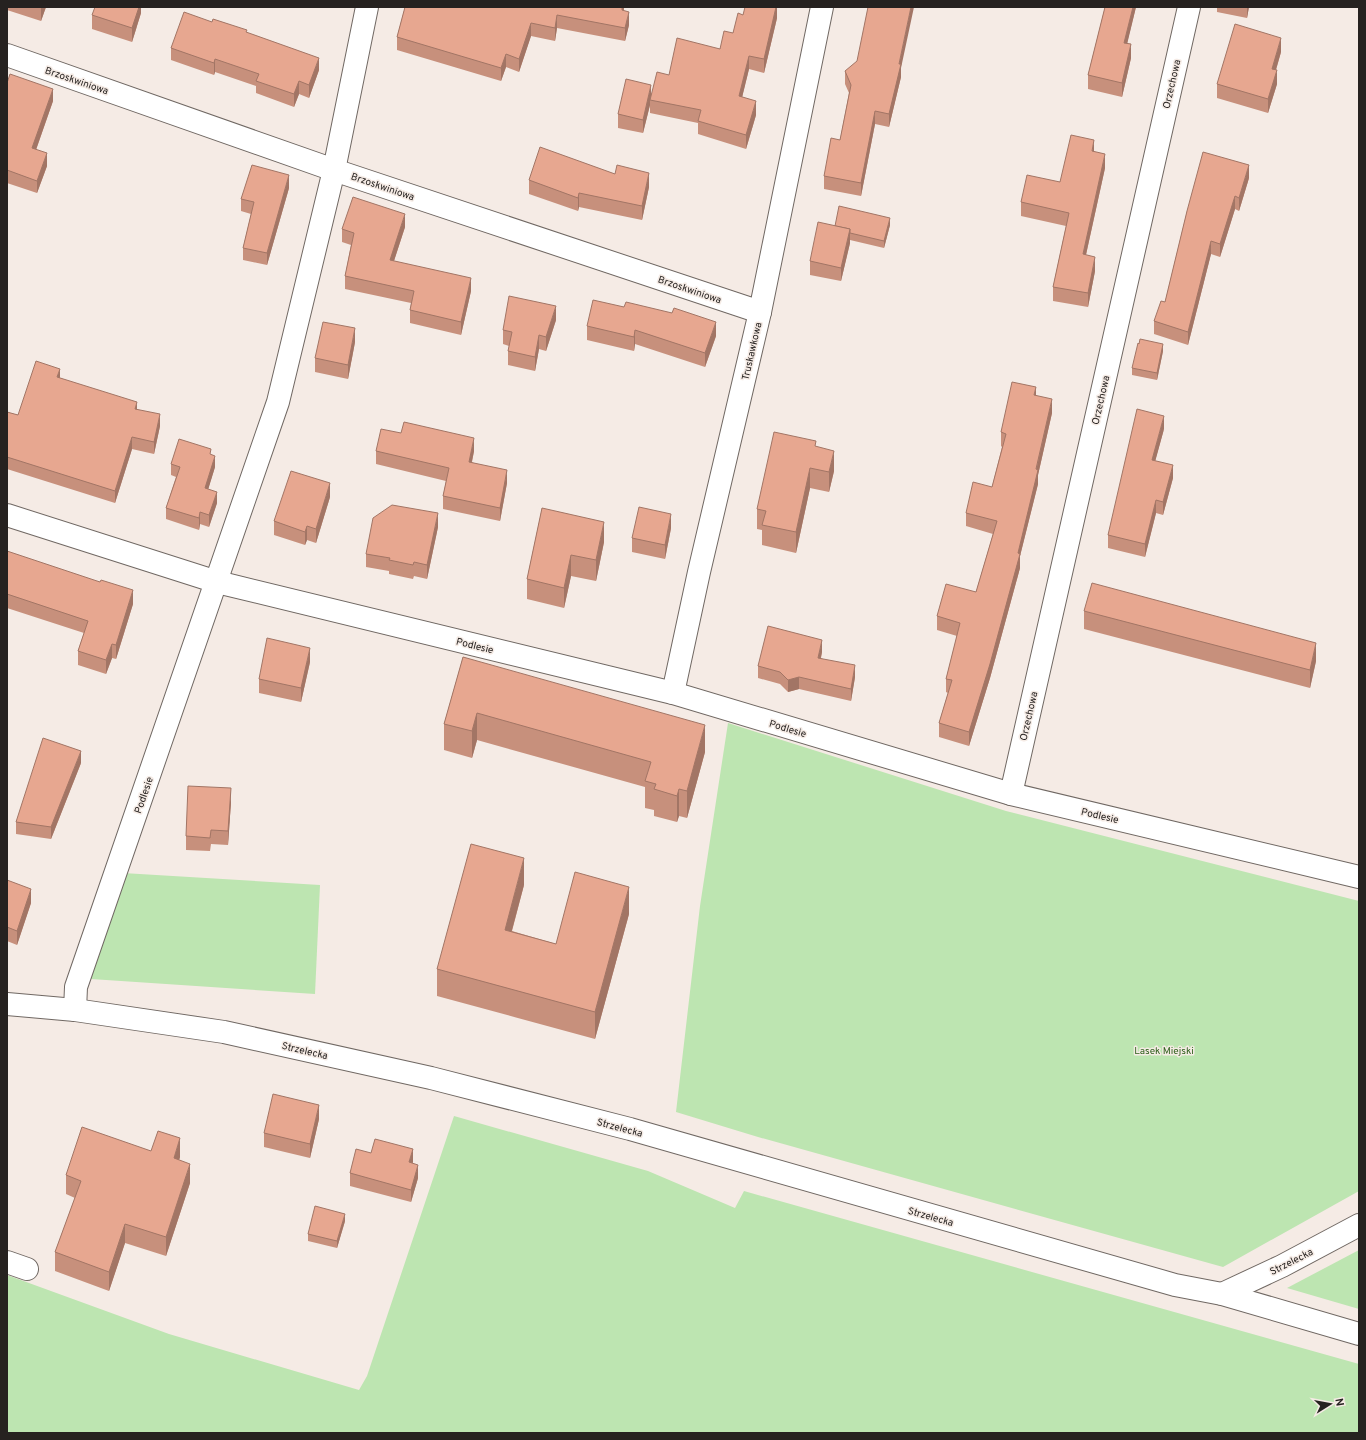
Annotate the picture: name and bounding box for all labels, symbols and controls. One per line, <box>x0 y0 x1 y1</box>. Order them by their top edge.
street label: Orzechowa <box>1160 58 1184 110</box>
street label: Brzoskwiniowa <box>43 64 110 98</box>
street label: Brzoskwiniowa <box>349 170 416 204</box>
street label: Brzoskwiniowa <box>656 273 723 307</box>
street label: Truskawkowa <box>739 321 765 382</box>
street label: Orzechowa <box>1089 374 1113 426</box>
street label: Podlesie <box>455 636 495 657</box>
street label: Orzechowa <box>1017 690 1041 742</box>
street label: Podlesie <box>767 718 808 741</box>
street label: Podlesie <box>132 775 157 816</box>
street label: Podlesie <box>1080 806 1120 827</box>
street label: Strzelecka <box>280 1040 329 1063</box>
park label: Lasek Miejski <box>1134 1045 1194 1058</box>
street label: Strzelecka <box>595 1116 644 1141</box>
street label: Strzelecka <box>906 1205 955 1230</box>
street label: Strzelecka <box>1268 1246 1316 1279</box>
north arrow <box>1310 1384 1350 1424</box>
text: N <box>1331 1397 1346 1407</box>

